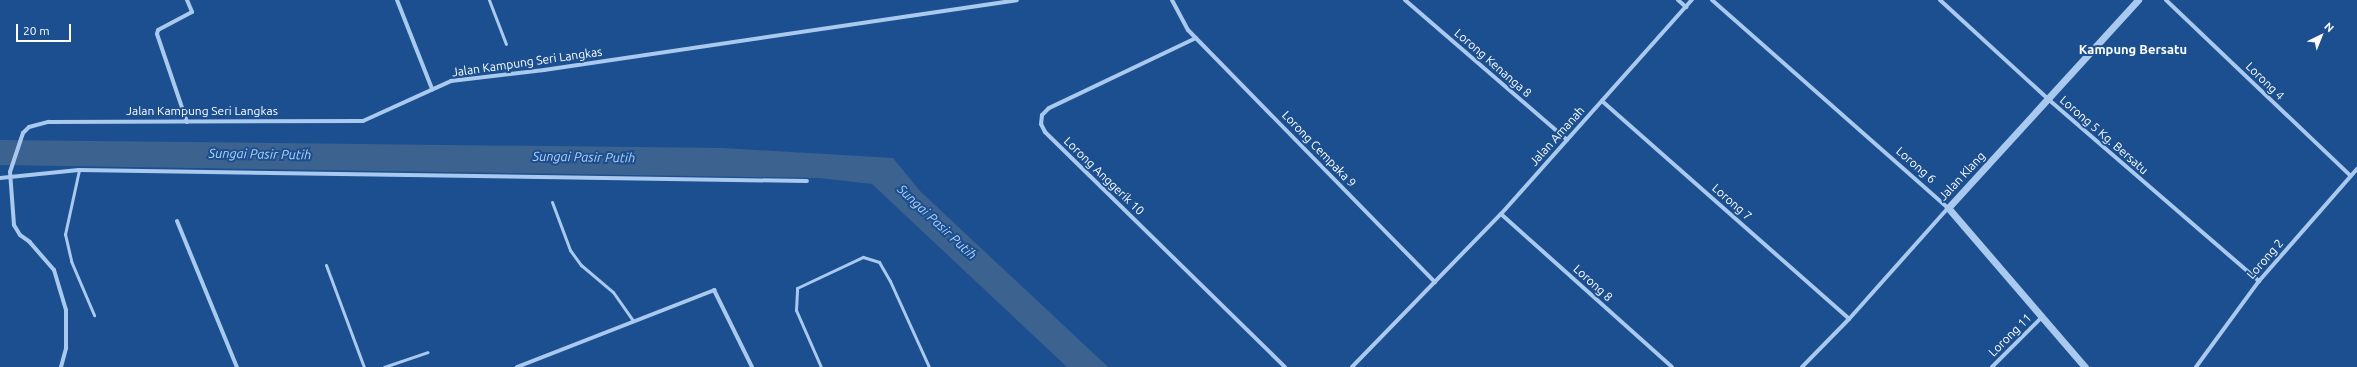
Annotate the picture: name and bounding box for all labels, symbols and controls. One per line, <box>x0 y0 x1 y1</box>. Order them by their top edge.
scale bar <box>18 16 73 42</box>
north arrow <box>2301 16 2341 56</box>
text: N <box>2322 20 2336 34</box>
text: 20 m <box>23 24 50 37</box>
street label: Lorong Kenanga 8 <box>1452 26 1534 100</box>
district label: Kampung Bersatu <box>2079 41 2187 57</box>
street label: Jalan Kampung Seri Langkas <box>451 44 603 80</box>
street label: Lorong 4 <box>2243 59 2287 103</box>
street label: Lorong 5 Kg. Bersatu <box>2057 93 2151 177</box>
street label: Jalan Amanah <box>1526 103 1588 169</box>
street label: Jalan Kampung Seri Langkas <box>126 104 278 118</box>
street label: Lorong Cempaka 9 <box>1279 108 1359 190</box>
street label: Lorong Anggerik 10 <box>1061 134 1147 218</box>
street label: Lorong 6 <box>1893 144 1939 186</box>
water label: Sungai Pasir Putih <box>209 145 311 163</box>
water label: Sungai Pasir Putih <box>533 148 635 166</box>
street label: Jalan Klang <box>1936 149 1988 203</box>
water label: Sungai Pasir Putih <box>894 181 980 263</box>
street label: Lorong 7 <box>1709 181 1755 223</box>
street label: Lorong 2 <box>2244 236 2286 282</box>
street label: Lorong 8 <box>1570 262 1616 304</box>
street label: Lorong 11 <box>1986 311 2034 359</box>

